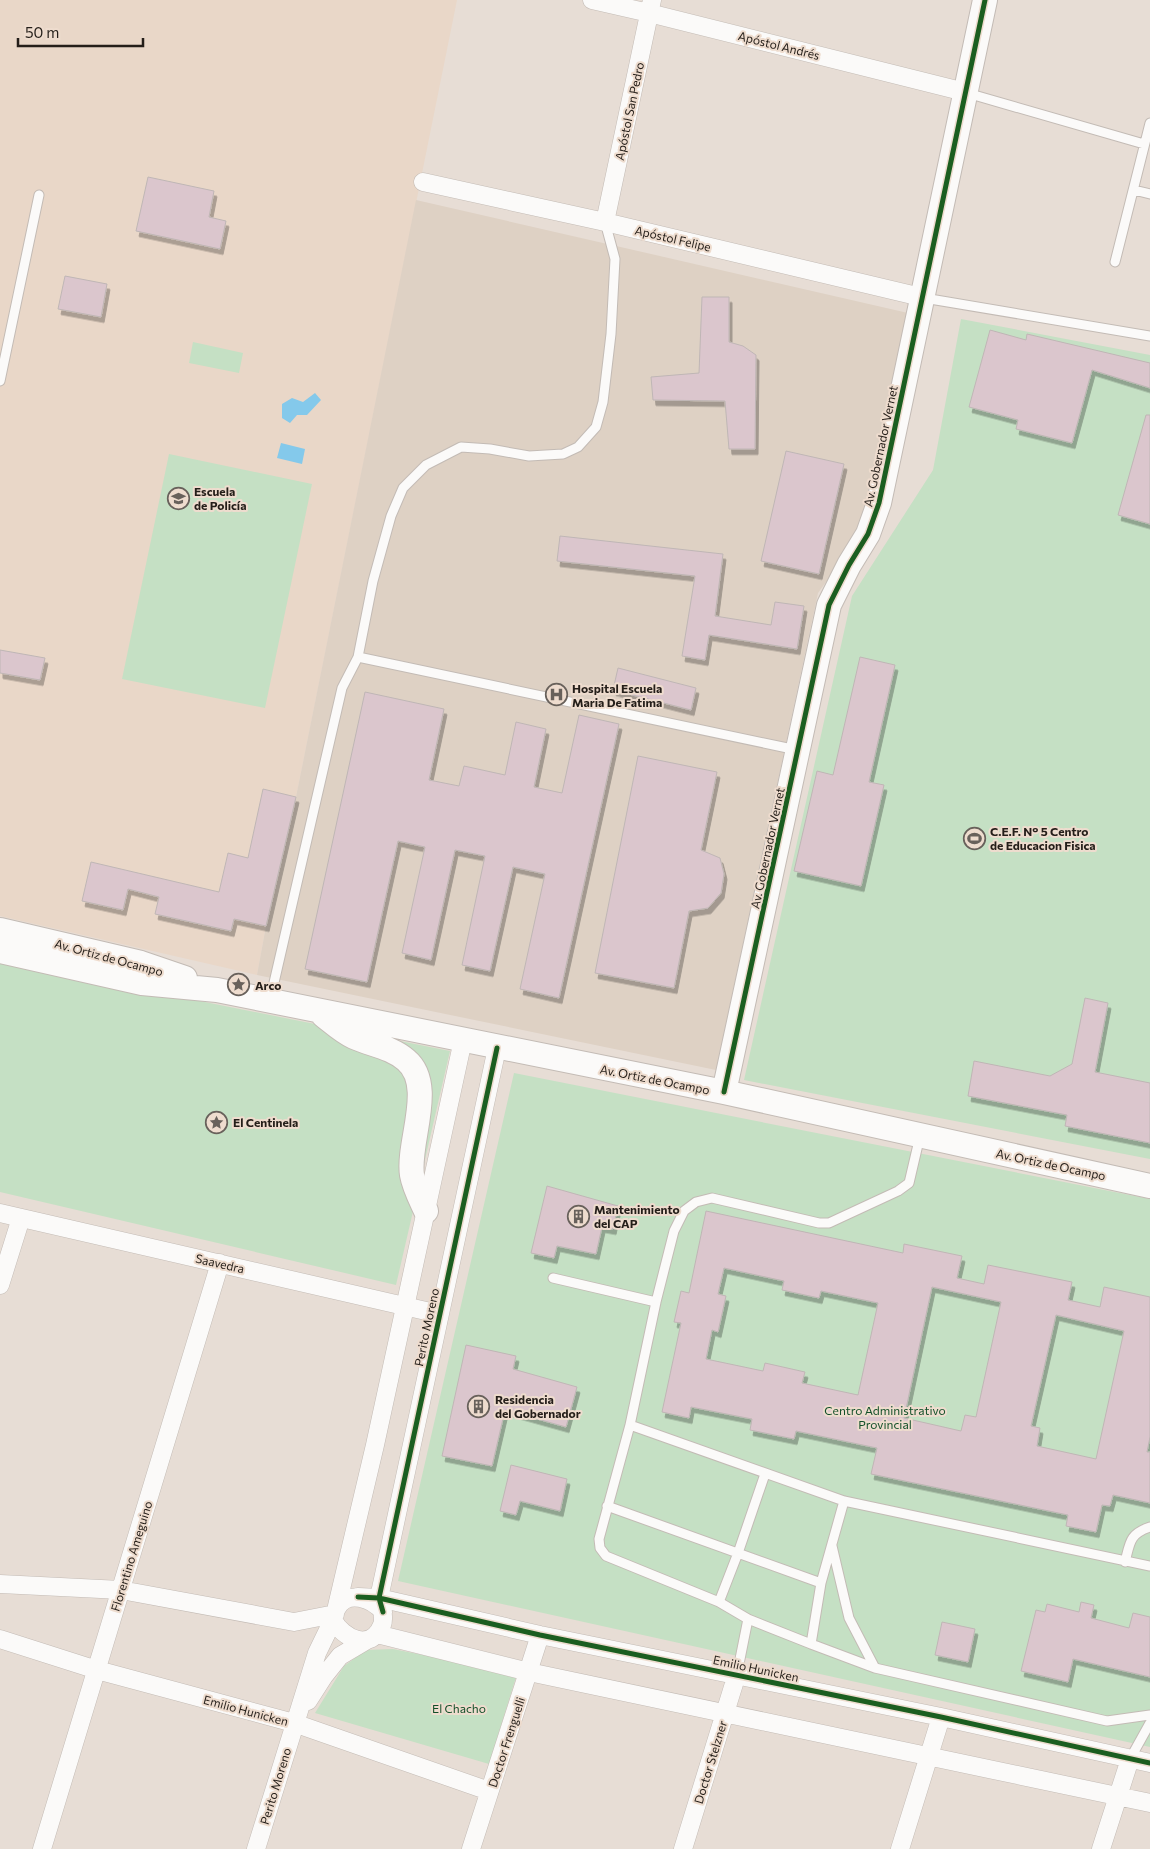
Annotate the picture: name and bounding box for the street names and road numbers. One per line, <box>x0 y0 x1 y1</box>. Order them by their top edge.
street label: Apóstol Andrés <box>737 28 821 62</box>
street label: Apóstol San Pedro <box>612 61 646 161</box>
street label: Apóstol Felipe <box>634 222 712 254</box>
street label: Av. Gobernador Vernet <box>860 384 900 508</box>
street label: Av. Gobernador Vernet <box>747 786 787 910</box>
street label: Av. Ortiz de Ocampo <box>53 936 165 978</box>
street label: Av. Ortiz de Ocampo <box>599 1061 711 1097</box>
street label: Av. Ortiz de Ocampo <box>995 1146 1107 1182</box>
street label: Saavedra <box>194 1251 246 1275</box>
street label: Perito Moreno <box>411 1287 441 1367</box>
street label: Florentino Ameguino <box>108 1499 154 1613</box>
street label: Emilio Hunicken <box>712 1652 800 1684</box>
street label: Emilio Hunicken <box>202 1692 290 1728</box>
street label: Doctor Frenguelli <box>485 1695 527 1789</box>
street label: Doctor Stelzner <box>691 1719 729 1805</box>
street label: Perito Moreno <box>257 1746 293 1826</box>

